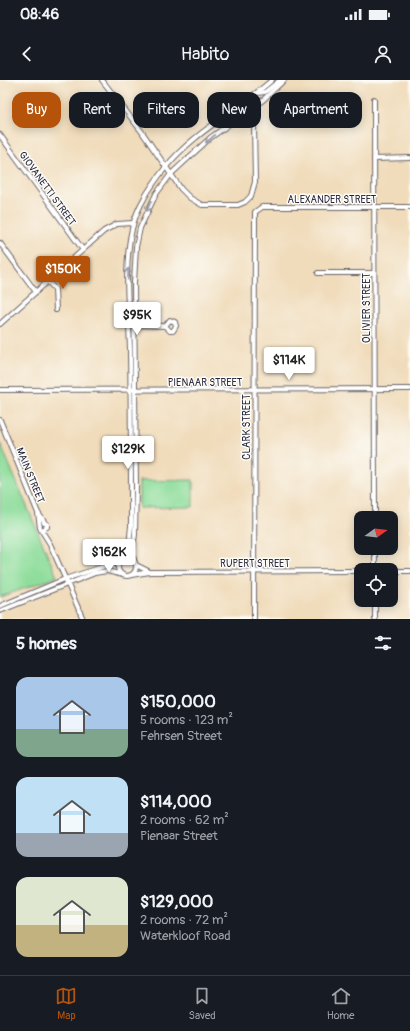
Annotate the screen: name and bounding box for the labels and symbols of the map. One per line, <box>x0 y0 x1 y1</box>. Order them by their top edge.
one-way arrow <box>205 134 215 143</box>
street label: GIOVANETTI STREET <box>16 149 78 228</box>
street label: ALEXANDER STREET <box>288 194 377 206</box>
one-way arrow <box>145 200 152 212</box>
pin: $150K <box>35 256 91 290</box>
one-way arrow <box>124 268 132 281</box>
street label: OLIVIER STREET <box>361 273 373 343</box>
pin: $95K <box>113 302 161 336</box>
pin: $114K <box>261 347 317 381</box>
street label: PIENAAR STREET <box>168 377 243 389</box>
street label: CLARK STREET <box>241 394 253 460</box>
pin: $129K <box>100 436 156 470</box>
street label: MAIN STREET <box>14 446 47 505</box>
north arrow <box>354 511 398 555</box>
pin: $162K <box>81 539 137 573</box>
street label: RUPERT STREET <box>220 558 290 570</box>

